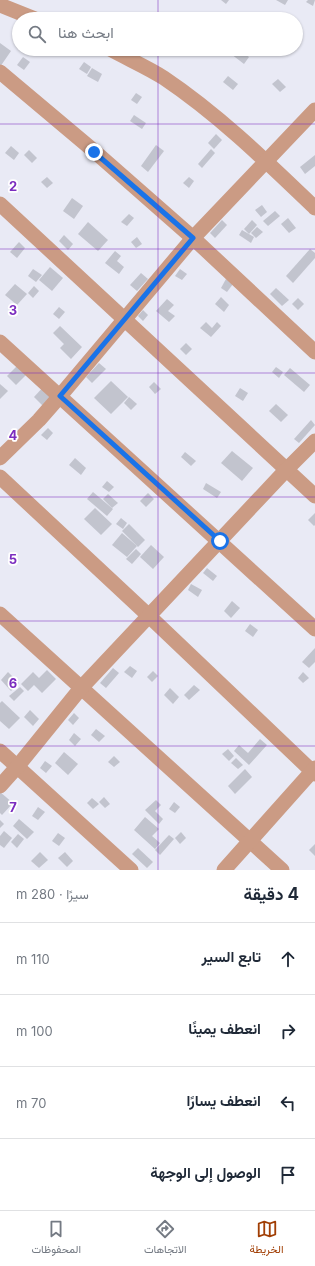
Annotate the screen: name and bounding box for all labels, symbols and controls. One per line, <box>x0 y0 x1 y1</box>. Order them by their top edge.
search box <box>12 12 303 56</box>
icon: search <box>26 23 48 45</box>
text: ابحث هنا <box>58 23 114 42</box>
route end <box>85 143 103 161</box>
text: 2 <box>9 178 17 194</box>
text: 3 <box>9 302 17 318</box>
text: 4 <box>9 427 18 443</box>
route start <box>211 532 229 550</box>
text: 5 <box>9 551 17 567</box>
text: 6 <box>9 675 17 691</box>
text: 7 <box>9 799 17 815</box>
text: 4 دقيقة <box>243 884 299 904</box>
text: سيرًا · 280 m <box>16 886 89 902</box>
text: تابع السير <box>202 947 261 966</box>
icon: ahead <box>277 948 299 970</box>
text: 110 m <box>16 951 50 967</box>
text: انعطف يمينًا <box>188 1019 261 1038</box>
icon: right <box>277 1020 299 1042</box>
text: 100 m <box>16 1023 53 1039</box>
text: انعطف يسارًا <box>186 1091 261 1110</box>
icon: left <box>277 1092 299 1114</box>
text: 70 m <box>16 1095 46 1111</box>
text: الوصول إلى الوجهة <box>150 1163 261 1182</box>
icon: arrive <box>277 1164 299 1186</box>
tab: المحفوظات <box>31 1218 81 1259</box>
tab: الاتجاهات <box>144 1218 187 1259</box>
tab: الخريطة <box>250 1218 284 1259</box>

